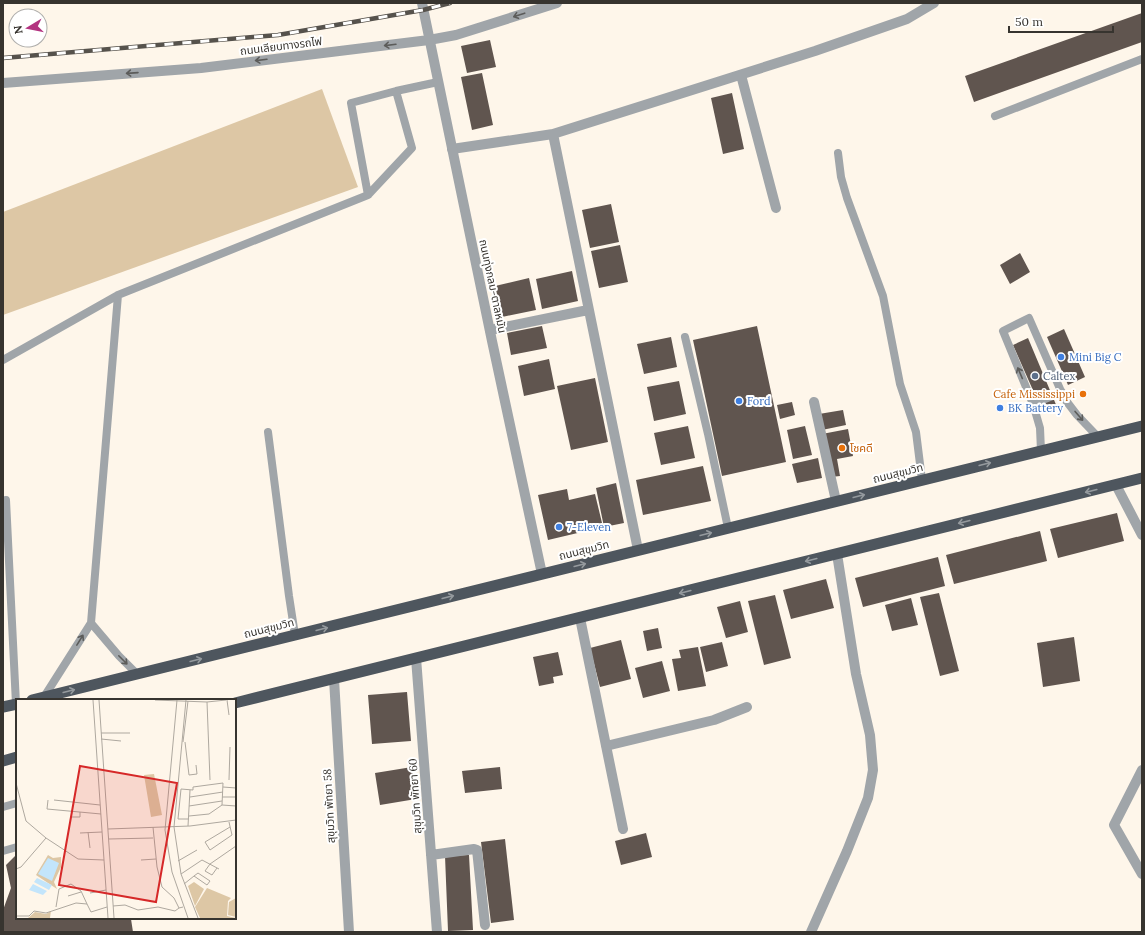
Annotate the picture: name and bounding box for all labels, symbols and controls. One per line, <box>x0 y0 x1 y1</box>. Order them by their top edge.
north arrow <box>8 8 48 48</box>
scale bar <box>1009 8 1113 34</box>
one-way arrow <box>513 12 526 19</box>
text: 50 m <box>1015 14 1043 29</box>
text: N <box>10 24 26 35</box>
street label: ถนนเลียบทางรถไฟ <box>239 34 323 58</box>
one-way arrow <box>384 41 397 49</box>
one-way arrow <box>255 57 268 64</box>
one-way arrow <box>126 69 139 76</box>
street label: ถนนทุ่งกลม-ตาลหมัน <box>476 238 510 334</box>
place label: Mini Big C <box>1069 350 1122 364</box>
marker: Mini Big C <box>1056 352 1066 362</box>
one-way arrow <box>1016 368 1024 380</box>
place label: Caltex <box>1043 369 1076 383</box>
marker: Caltex <box>1030 371 1040 381</box>
place label: Cafe Mississippi <box>993 387 1075 401</box>
marker: Cafe Mississippi <box>1078 389 1088 399</box>
place label: Ford <box>747 394 771 408</box>
marker: Ford <box>734 396 744 406</box>
place label: BK Battery <box>1008 401 1063 415</box>
marker: BK Battery <box>995 403 1005 413</box>
one-way arrow <box>1074 411 1083 422</box>
place label: โชคดี <box>850 441 873 455</box>
marker: โชคดี <box>837 443 847 453</box>
street label: ถนนสุขุมวิท <box>871 460 925 486</box>
one-way arrow <box>979 460 992 468</box>
one-way arrow <box>1084 488 1097 495</box>
one-way arrow <box>852 491 865 499</box>
one-way arrow <box>958 519 971 527</box>
place label: 7-Eleven <box>567 520 611 534</box>
marker: 7-Eleven <box>554 522 564 532</box>
one-way arrow <box>699 529 712 537</box>
street label: ถนนสุขุมวิท <box>557 537 611 563</box>
one-way arrow <box>805 557 818 565</box>
one-way arrow <box>573 560 586 568</box>
one-way arrow <box>679 588 692 596</box>
one-way arrow <box>441 593 454 601</box>
street label: ถนนสุขุมวิท <box>242 615 296 641</box>
one-way arrow <box>315 624 328 632</box>
one-way arrow <box>76 635 84 646</box>
one-way arrow <box>118 655 127 665</box>
one-way arrow <box>189 655 202 663</box>
one-way arrow <box>63 686 76 694</box>
inset map <box>16 699 236 919</box>
street label: สุขุมวิท พัทยา 60 <box>405 758 425 834</box>
street label: สุขุมวิท พัทยา 58 <box>320 768 338 844</box>

